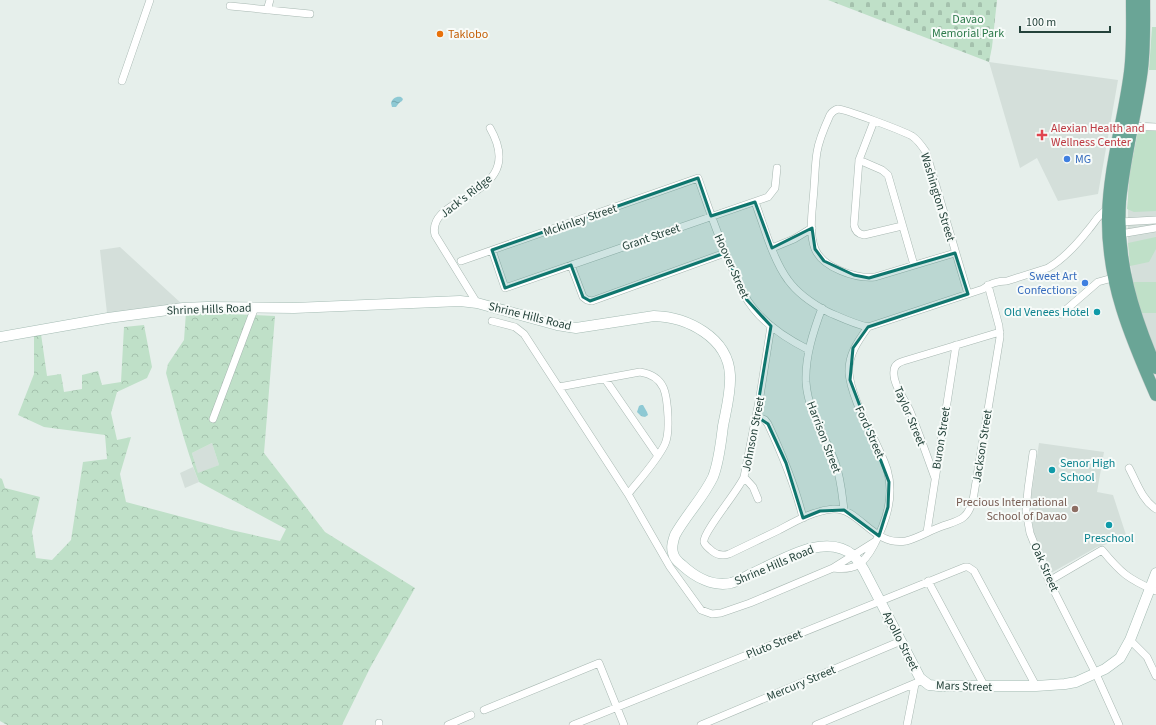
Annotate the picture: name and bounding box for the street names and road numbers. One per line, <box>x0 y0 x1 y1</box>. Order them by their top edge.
street label: Washington Street <box>916 151 959 244</box>
street label: Jack's Ridge <box>437 171 496 222</box>
street label: Mckinley Street <box>541 200 619 241</box>
street label: Grant Street <box>620 220 682 255</box>
street label: Hoover Street <box>710 231 753 301</box>
street label: Shrine Hills Road <box>487 298 573 335</box>
street label: Shrine Hills Road <box>166 300 252 319</box>
street label: Taylor Street <box>889 384 930 449</box>
street label: Johnson Street <box>738 395 769 473</box>
street label: Harrison Street <box>802 399 845 476</box>
street label: Ford Street <box>851 403 889 461</box>
street label: Buron Street <box>928 406 955 471</box>
street label: Jackson Street <box>968 408 997 484</box>
street label: Oak Street <box>1026 540 1063 595</box>
street label: Shrine Hills Road <box>732 541 817 590</box>
street label: Apollo Street <box>878 609 923 674</box>
street label: Pluto Street <box>744 625 805 663</box>
street label: Mercury Street <box>764 661 838 706</box>
street label: Mars Street <box>936 677 992 696</box>

